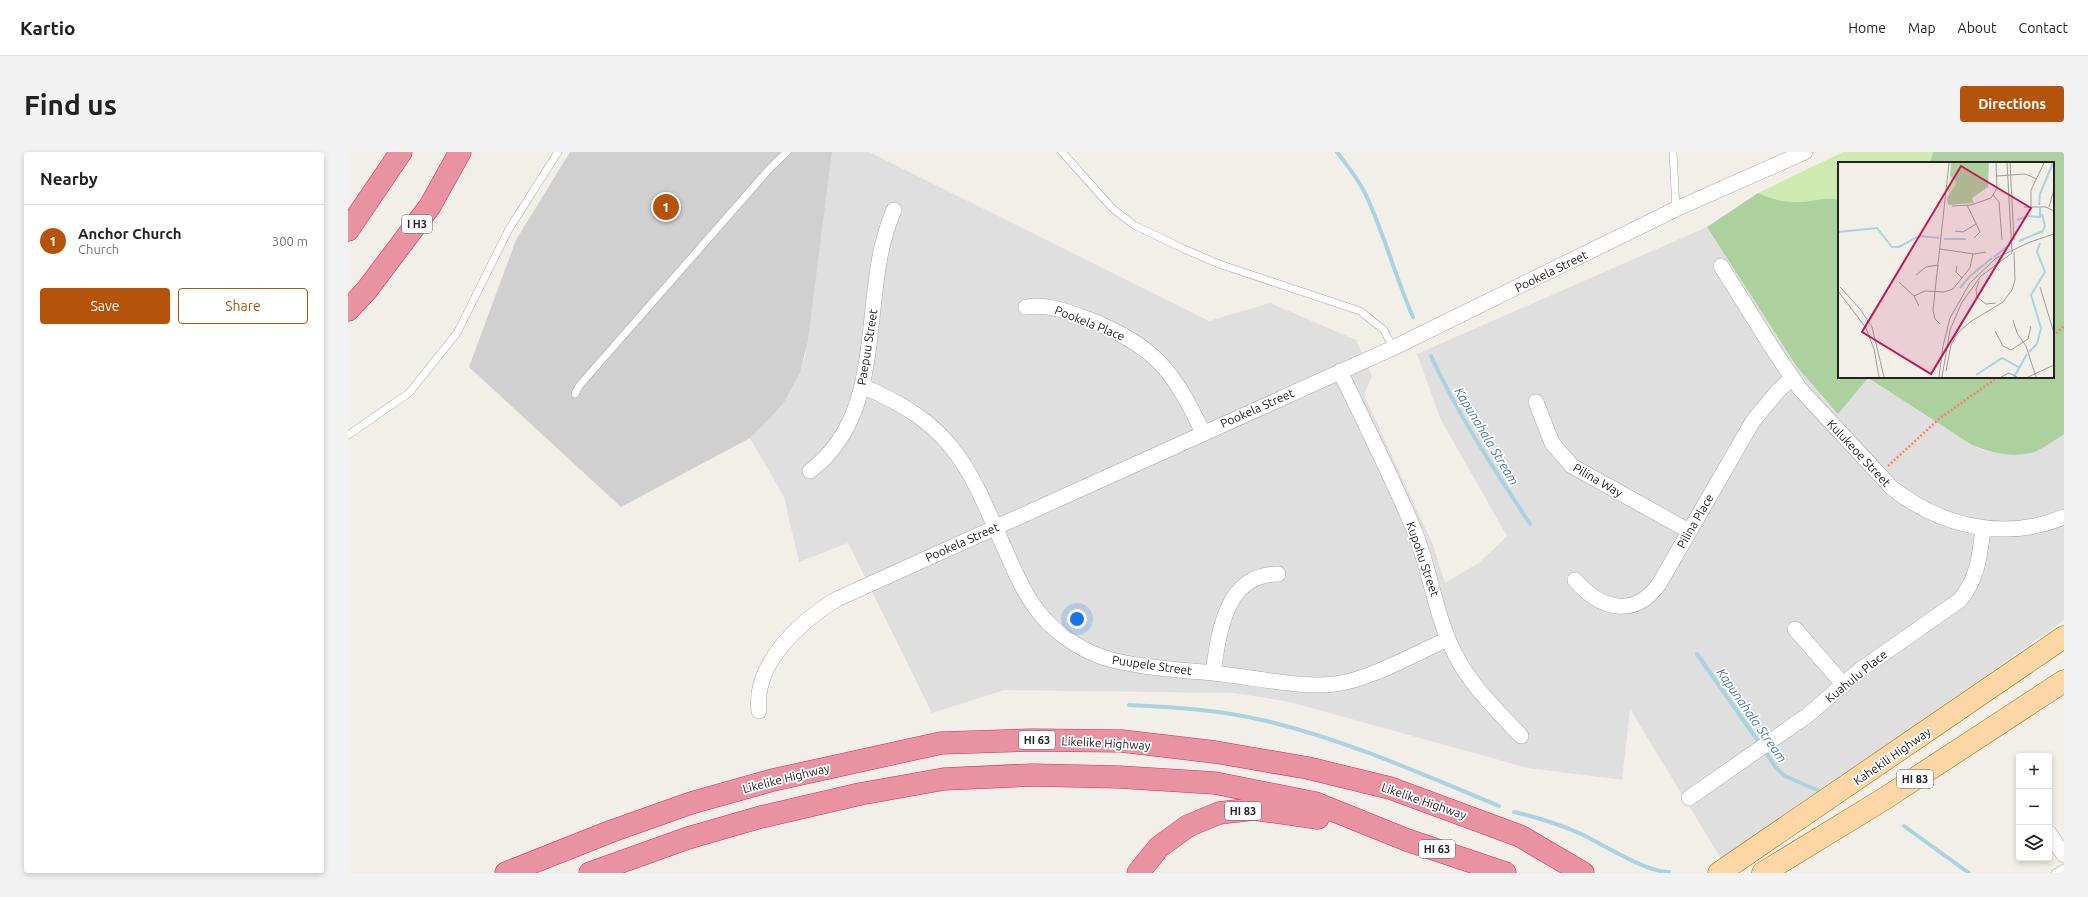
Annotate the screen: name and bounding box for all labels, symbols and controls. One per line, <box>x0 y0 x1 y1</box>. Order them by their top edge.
text: Kartio <box>20 17 76 39</box>
text: Home <box>1848 20 1886 36</box>
text: Map <box>1908 20 1936 36</box>
text: About <box>1958 20 1997 36</box>
text: Contact <box>2019 20 2068 36</box>
button: Directions <box>1960 86 2064 122</box>
text: Find us <box>24 89 117 120</box>
inset map <box>1838 162 2054 378</box>
text: Nearby <box>40 169 98 188</box>
pin: 1 <box>653 192 679 222</box>
road number: I H3 <box>402 215 432 233</box>
text: Anchor Church <box>78 225 182 242</box>
text: 1 <box>49 234 57 248</box>
text: 300 m <box>272 234 308 248</box>
text: Church <box>78 242 119 256</box>
street label: Pookela Street <box>1513 248 1590 294</box>
button: Save <box>40 288 170 324</box>
button: Share <box>178 288 308 324</box>
street label: Pookela Place <box>1053 303 1127 343</box>
street label: Paepuu Street <box>855 308 879 386</box>
water label: Kapunahala Stream <box>1452 385 1522 488</box>
street label: Pookela Street <box>1218 386 1296 430</box>
street label: Kulukeoe Street <box>1825 417 1893 489</box>
street label: Pilina Way <box>1571 461 1625 499</box>
street label: Pilina Place <box>1674 492 1716 550</box>
street label: Pookela Street <box>923 520 1001 564</box>
street label: Kupohu Street <box>1404 520 1442 598</box>
your location <box>1067 609 1087 629</box>
street label: Kuahulu Place <box>1823 647 1889 705</box>
street label: Puupele Street <box>1111 653 1193 677</box>
water label: Kapunahala Stream <box>1714 665 1790 765</box>
street label: Kahekili Highway <box>1851 724 1933 787</box>
road number: HI 63 <box>1019 731 1055 749</box>
street label: Likelike Highway <box>1061 734 1151 752</box>
map controls <box>2016 753 2052 861</box>
button: + <box>2016 753 2052 789</box>
street label: Likelike Highway <box>741 761 831 795</box>
road number: HI 83 <box>1897 770 1933 788</box>
street label: Likelike Highway <box>1380 780 1468 822</box>
button: − <box>2016 789 2052 825</box>
road number: HI 83 <box>1225 802 1261 820</box>
button: layers <box>2016 825 2052 861</box>
road number: HI 63 <box>1419 840 1455 858</box>

